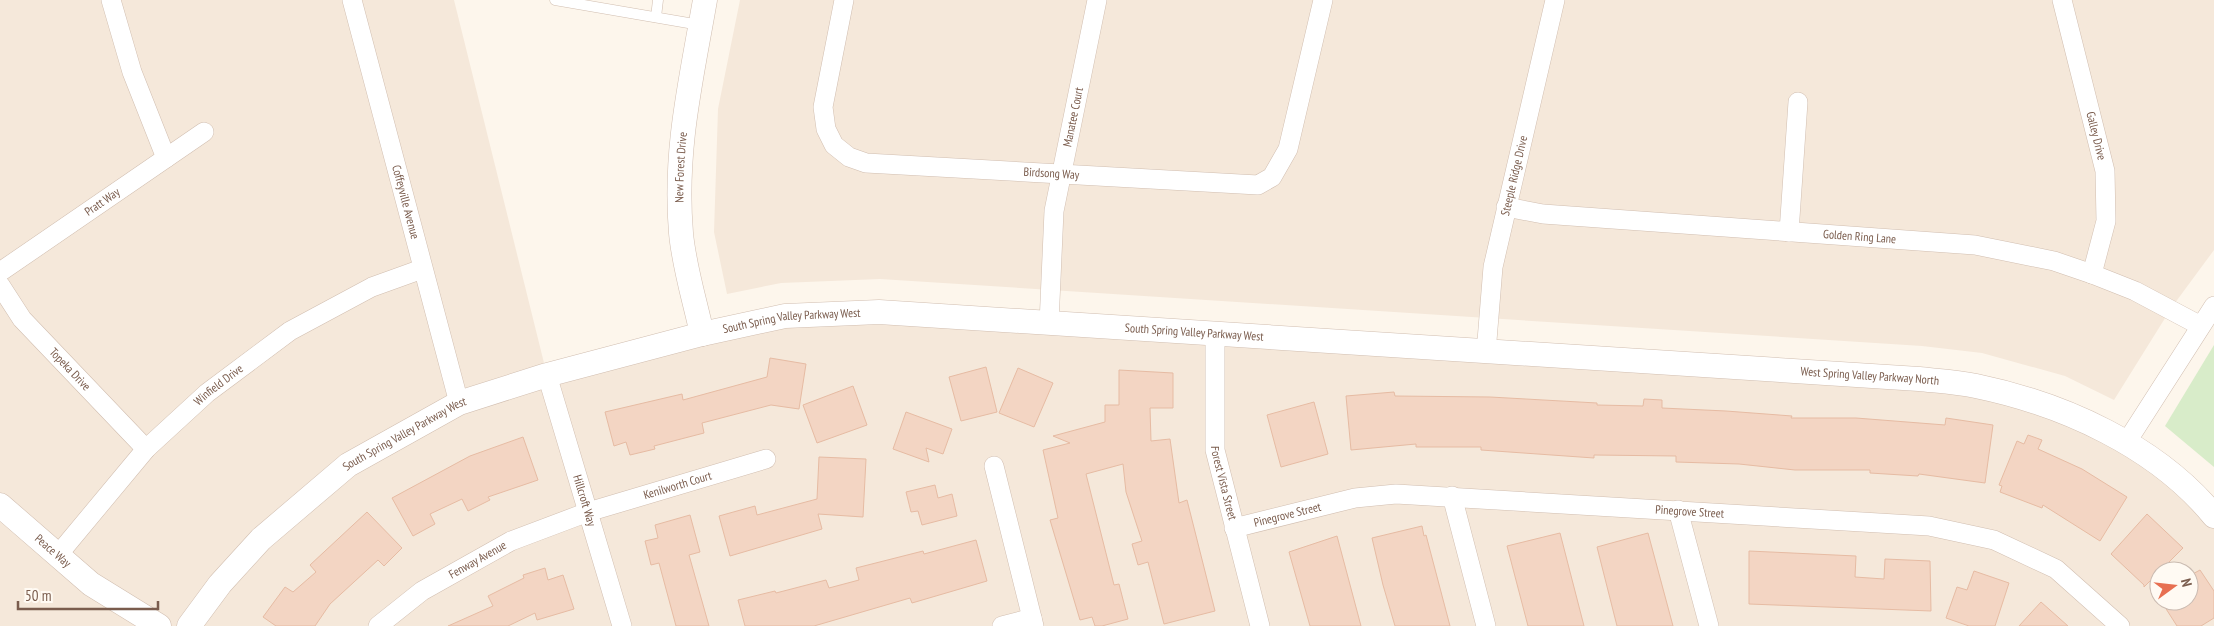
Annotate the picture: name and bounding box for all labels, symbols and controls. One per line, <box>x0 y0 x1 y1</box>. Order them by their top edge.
street label: Manatee Court <box>1059 85 1086 148</box>
street label: Galley Drive <box>2083 110 2110 162</box>
street label: New Forest Drive <box>671 131 690 203</box>
street label: Steeple Ridge Drive <box>1497 134 1530 217</box>
street label: Coffeyville Avenue <box>389 163 423 241</box>
street label: Birdsong Way <box>1023 164 1080 182</box>
street label: Pratt Way <box>82 184 123 219</box>
street label: Golden Ring Lane <box>1823 226 1897 246</box>
street label: South Spring Valley Parkway West <box>721 305 861 336</box>
street label: South Spring Valley Parkway West <box>1124 320 1265 344</box>
street label: Topeka Drive <box>46 344 94 393</box>
street label: Winfield Drive <box>190 361 246 408</box>
street label: West Spring Valley Parkway North <box>1800 363 1940 388</box>
street label: South Spring Valley Parkway West <box>339 393 468 473</box>
street label: Forest Vista Street <box>1208 446 1241 522</box>
street label: Kenilworth Court <box>641 467 714 502</box>
street label: Hillcroft Way <box>570 473 600 528</box>
street label: Pinegrove Street <box>1252 499 1323 530</box>
street label: Pinegrove Street <box>1655 502 1725 521</box>
street label: Peace Way <box>32 531 75 571</box>
street label: Fenway Avenue <box>446 537 509 582</box>
north arrow <box>2149 561 2199 611</box>
text: N <box>2177 577 2196 589</box>
scale bar <box>18 578 158 610</box>
text: 50 m <box>25 586 51 605</box>

